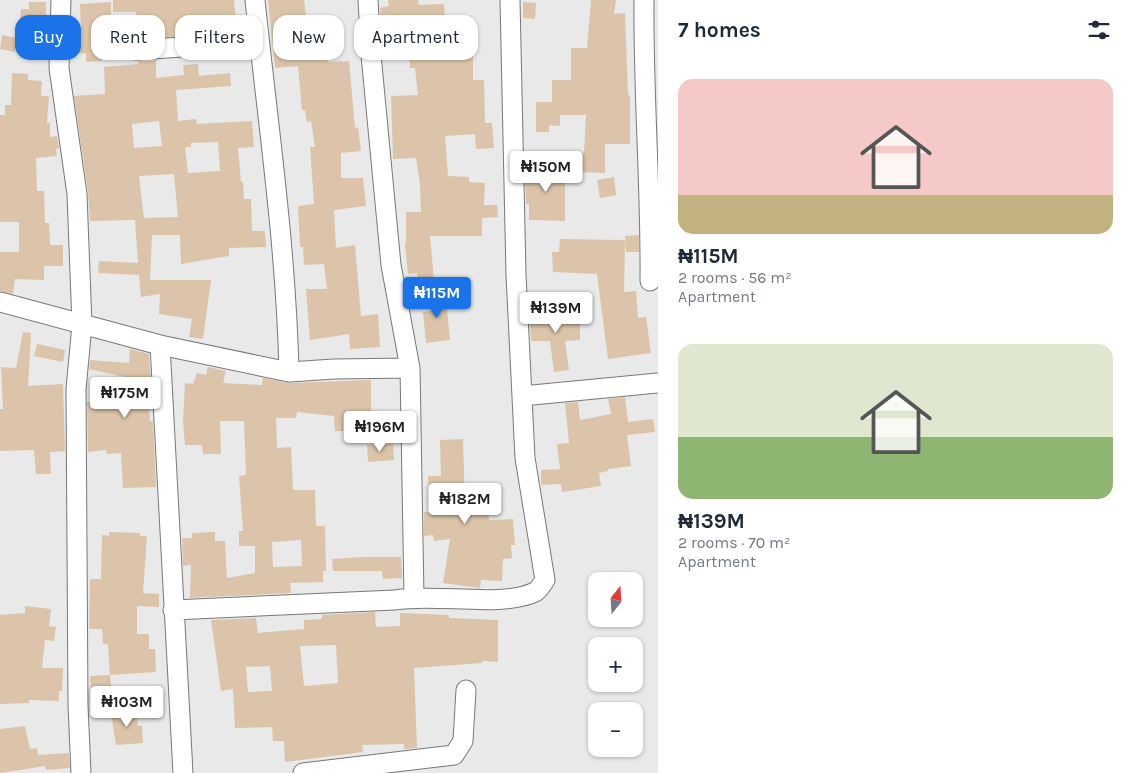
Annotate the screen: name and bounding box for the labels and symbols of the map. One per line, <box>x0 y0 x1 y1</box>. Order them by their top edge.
pin: ₦150M <box>511 150 581 193</box>
pin: ₦115M <box>402 276 472 319</box>
pin: ₦139M <box>521 292 591 334</box>
pin: ₦175M <box>90 376 160 419</box>
pin: ₦196M <box>345 410 415 453</box>
pin: ₦182M <box>430 482 500 525</box>
north arrow <box>588 572 642 628</box>
pin: ₦103M <box>92 686 162 728</box>

